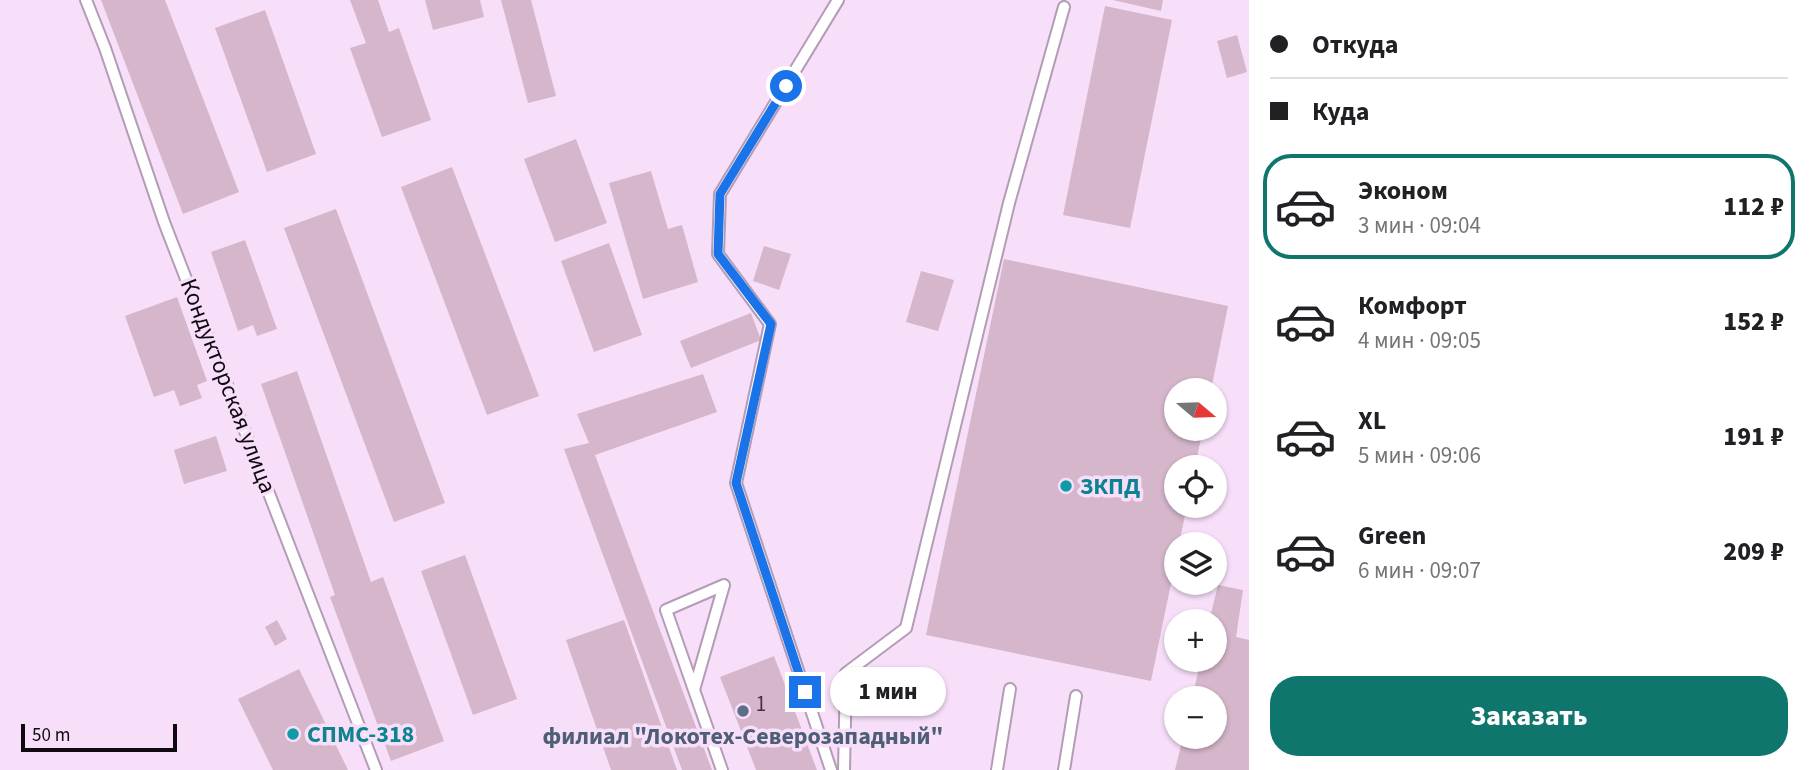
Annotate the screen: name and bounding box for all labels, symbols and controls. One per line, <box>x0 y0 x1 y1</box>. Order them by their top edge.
text: Откуда <box>1312 26 1399 63</box>
route start <box>770 70 802 102</box>
text: Куда <box>1312 93 1370 130</box>
text: Эконом <box>1358 172 1448 209</box>
icon: car <box>1274 175 1337 238</box>
text: 112 ₽ <box>1723 188 1784 225</box>
text: 3 мин · 09:04 <box>1358 209 1481 242</box>
street label: Кондукторская улица <box>171 274 285 498</box>
text: Комфорт <box>1358 287 1467 324</box>
icon: car <box>1274 290 1337 353</box>
text: 152 ₽ <box>1723 303 1784 340</box>
text: 4 мин · 09:05 <box>1358 324 1481 357</box>
north arrow <box>1164 378 1227 441</box>
map controls <box>1164 378 1227 749</box>
text: XL <box>1358 402 1386 439</box>
icon: car <box>1274 405 1337 468</box>
text: 191 ₽ <box>1723 418 1784 455</box>
text: 5 мин · 09:06 <box>1358 439 1481 472</box>
button: locate <box>1164 455 1227 518</box>
place label: ЗКПД <box>1080 469 1140 504</box>
marker: ЗКПД <box>1058 478 1074 494</box>
text: Green <box>1358 517 1426 554</box>
icon: car <box>1274 520 1337 583</box>
button: layers <box>1164 532 1227 595</box>
text: 209 ₽ <box>1723 533 1784 570</box>
text: 6 мин · 09:07 <box>1358 554 1481 587</box>
button: + <box>1164 609 1227 672</box>
callout: 1 мин <box>830 668 945 716</box>
text: 1 мин <box>858 675 918 708</box>
route end <box>789 676 821 708</box>
button: Заказать <box>1270 676 1788 756</box>
button: − <box>1164 686 1227 749</box>
house number: 1 <box>756 689 766 719</box>
marker: филиал "Локотех-Северозападный" <box>735 703 751 719</box>
place label: СПМС-318 <box>307 717 414 752</box>
place label: филиал "Локотех-Северозападный" <box>543 719 943 754</box>
scale bar <box>21 721 177 753</box>
text: 50 m <box>32 722 70 749</box>
marker: СПМС-318 <box>285 726 301 742</box>

